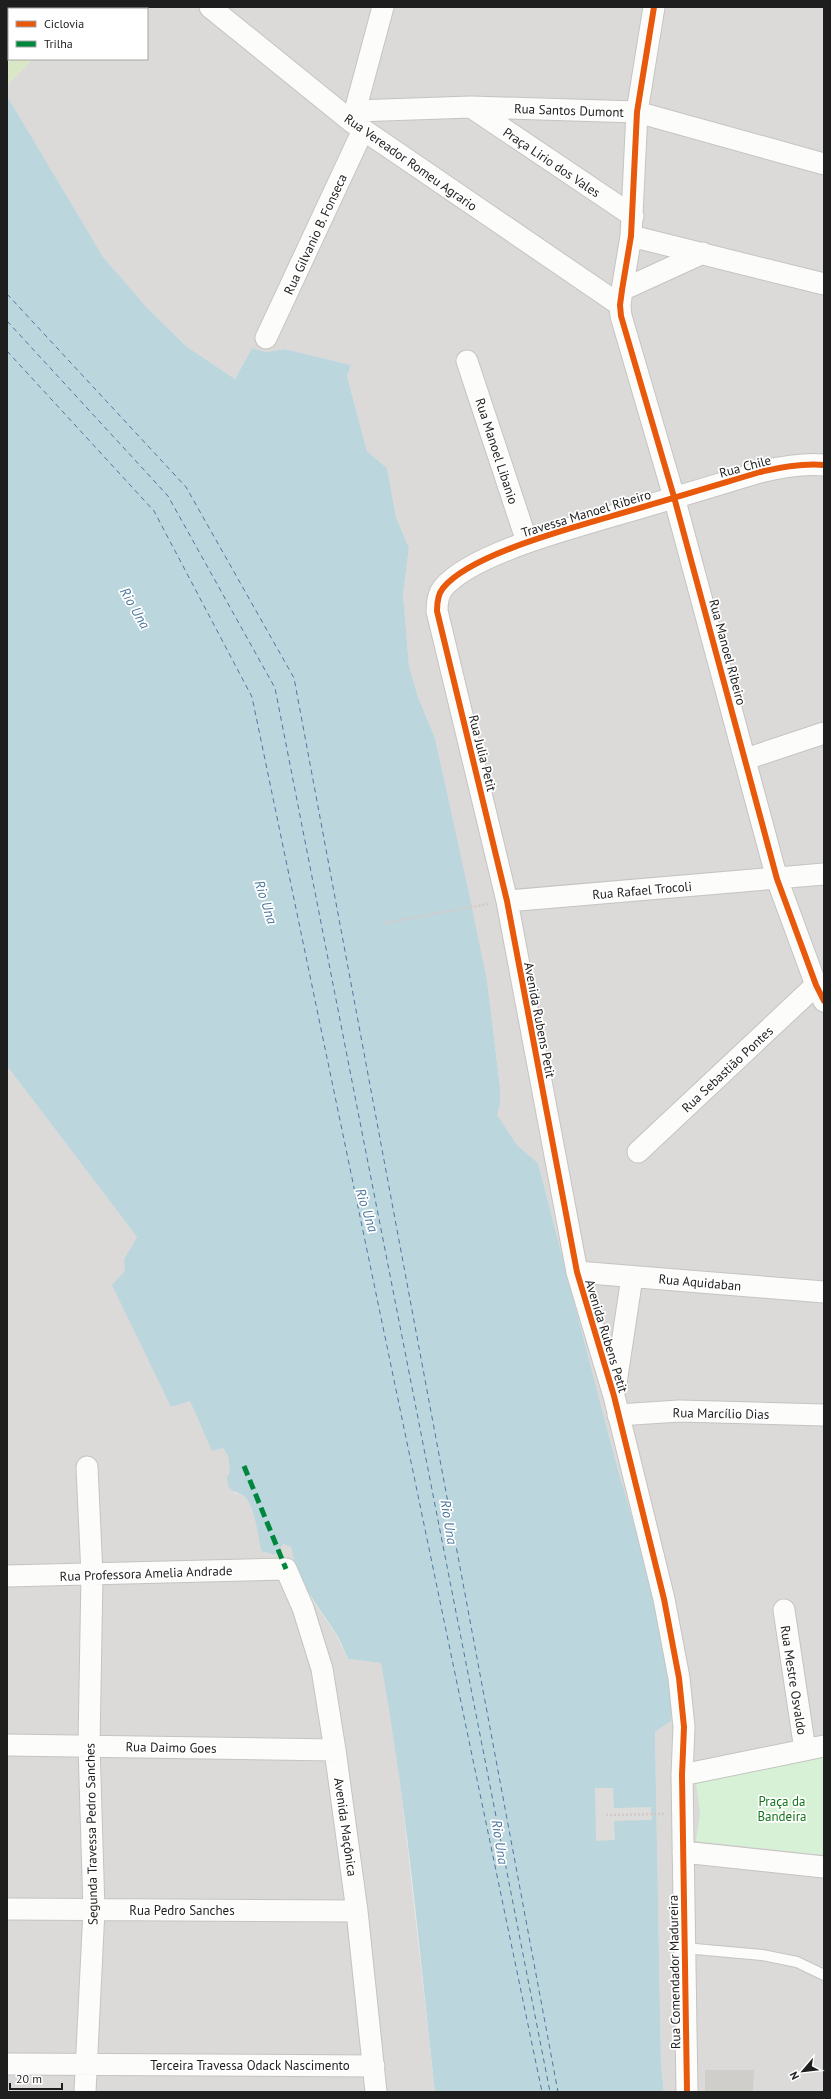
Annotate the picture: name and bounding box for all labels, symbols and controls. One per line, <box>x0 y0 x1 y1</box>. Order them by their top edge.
legend <box>8 8 148 60</box>
text: Ciclovia <box>44 16 84 31</box>
text: Trilha <box>44 36 73 51</box>
street label: Rua Santos Dumont <box>514 100 625 121</box>
street label: Rua Vereador Romeu Agrario <box>341 110 480 215</box>
street label: Praça Lirio dos Vales <box>500 124 604 201</box>
street label: Rua Gilvanio B. Fonseca <box>280 171 351 297</box>
street label: Rua Manoel Libanio <box>471 396 522 506</box>
street label: Rua Chile <box>717 451 773 482</box>
street label: Travessa Manoel Ribeiro <box>519 486 653 541</box>
water label: Rio Una <box>116 584 154 632</box>
street label: Rua Manoel Ribeiro <box>705 597 750 707</box>
street label: Rua Julia Petit <box>465 713 500 794</box>
water label: Rio Una <box>251 878 282 926</box>
street label: Rua Rafael Trocoli <box>592 878 692 903</box>
street label: Avenida Rubens Petit <box>520 961 559 1080</box>
street label: Rua Sebastião Pontes <box>678 1023 777 1116</box>
water label: Rio Una <box>352 1186 383 1234</box>
street label: Rua Aquidaban <box>658 1270 742 1295</box>
street label: Avenida Rubens Petit <box>581 1278 632 1395</box>
street label: Rua Marcílio Dias <box>673 1404 769 1423</box>
water label: Rio Una <box>437 1498 461 1546</box>
street label: Rua Professora Amelia Andrade <box>59 1562 233 1585</box>
street label: Rua Mestre Osvaldo <box>776 1624 811 1736</box>
street label: Rua Daimo Goes <box>125 1738 217 1757</box>
street label: Segunda Travessa Pedro Sanches <box>81 1743 102 1925</box>
street label: Avenida Maçônica <box>330 1777 361 1878</box>
park label: Praça da Bandeira <box>757 1793 807 1825</box>
water label: Rio Una <box>488 1818 512 1866</box>
street label: Rua Comendador Madureira <box>665 1895 684 2049</box>
street label: Rua Pedro Sanches <box>129 1902 235 1919</box>
north arrow <box>783 2051 823 2091</box>
street label: Terceira Travessa Odack Nascimento <box>150 2057 350 2074</box>
scale bar <box>10 2065 62 2091</box>
text: N <box>786 2069 802 2082</box>
text: 20 m <box>16 2071 42 2086</box>

